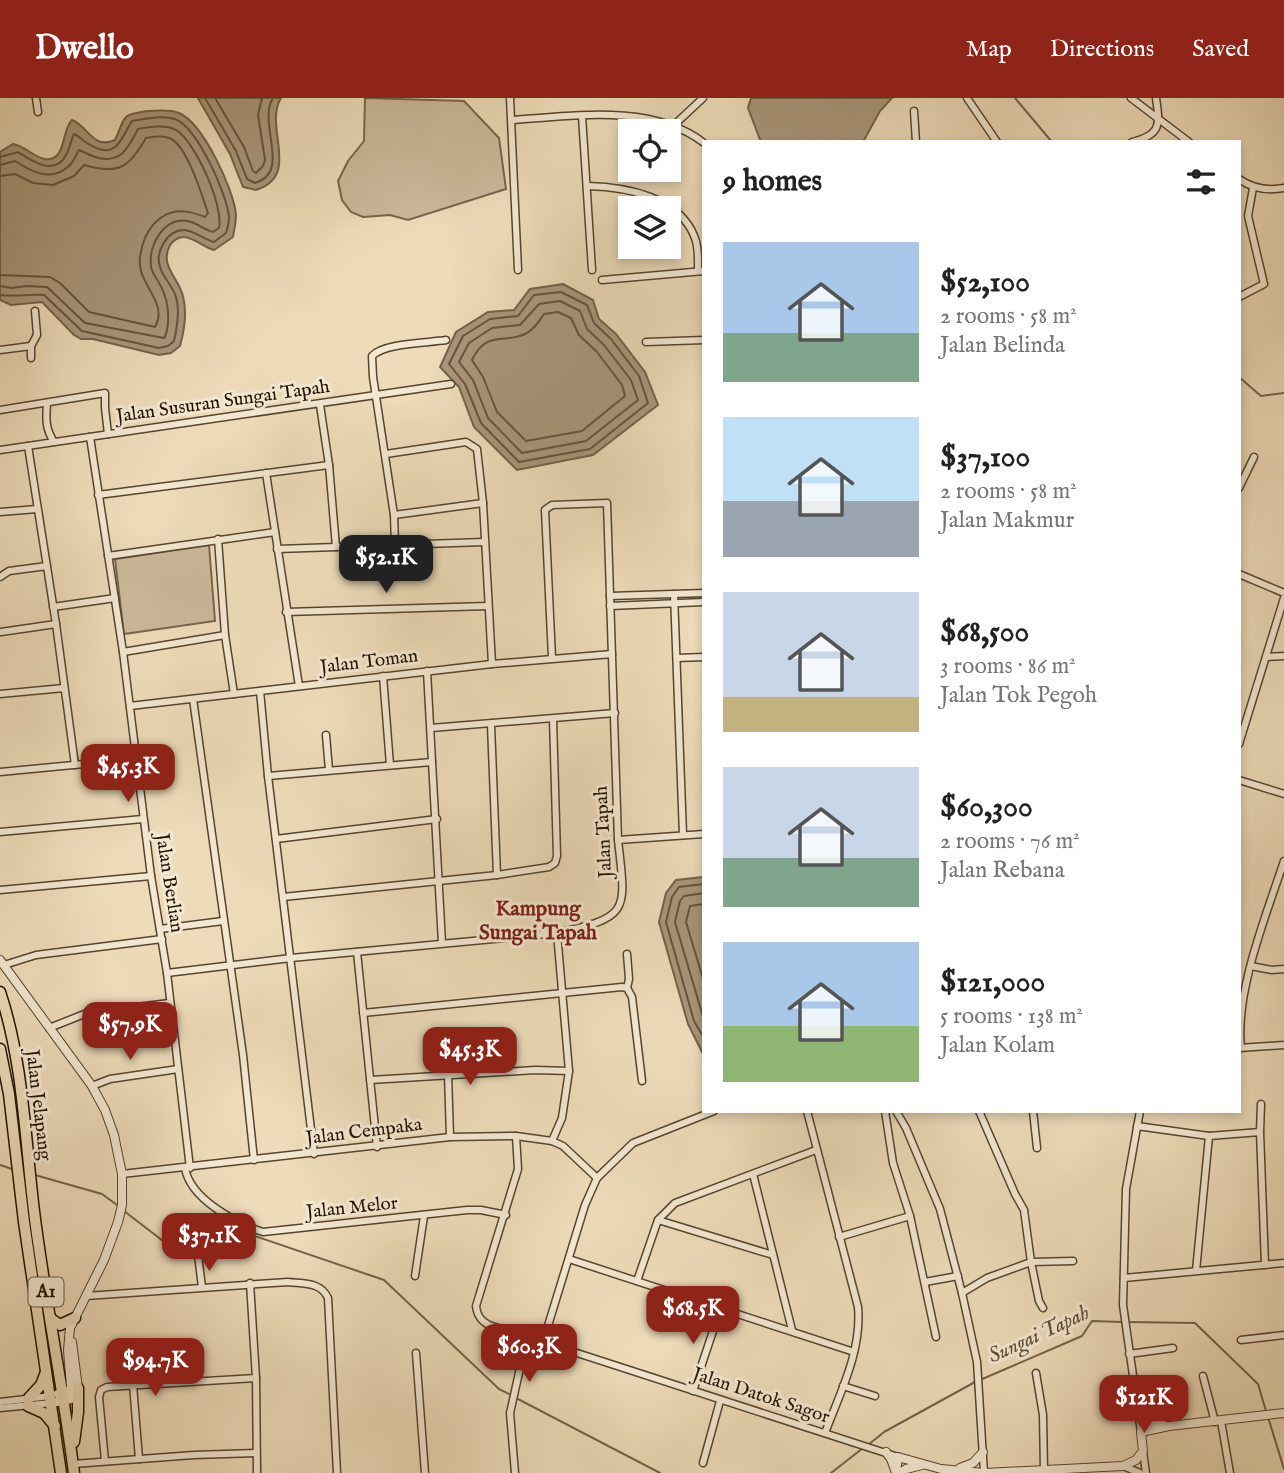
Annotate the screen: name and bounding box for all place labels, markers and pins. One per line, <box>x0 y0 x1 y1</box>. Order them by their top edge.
pin: $52.1K <box>329 536 443 595</box>
pin: $45.3K <box>71 744 185 804</box>
pin: $57.9K <box>73 1002 187 1062</box>
pin: $45.3K <box>413 1028 527 1087</box>
pin: $37.1K <box>152 1214 266 1273</box>
pin: $68.5K <box>636 1286 750 1346</box>
pin: $60.3K <box>472 1324 586 1384</box>
pin: $94.7K <box>98 1338 212 1398</box>
pin: $121K <box>1095 1376 1193 1435</box>

